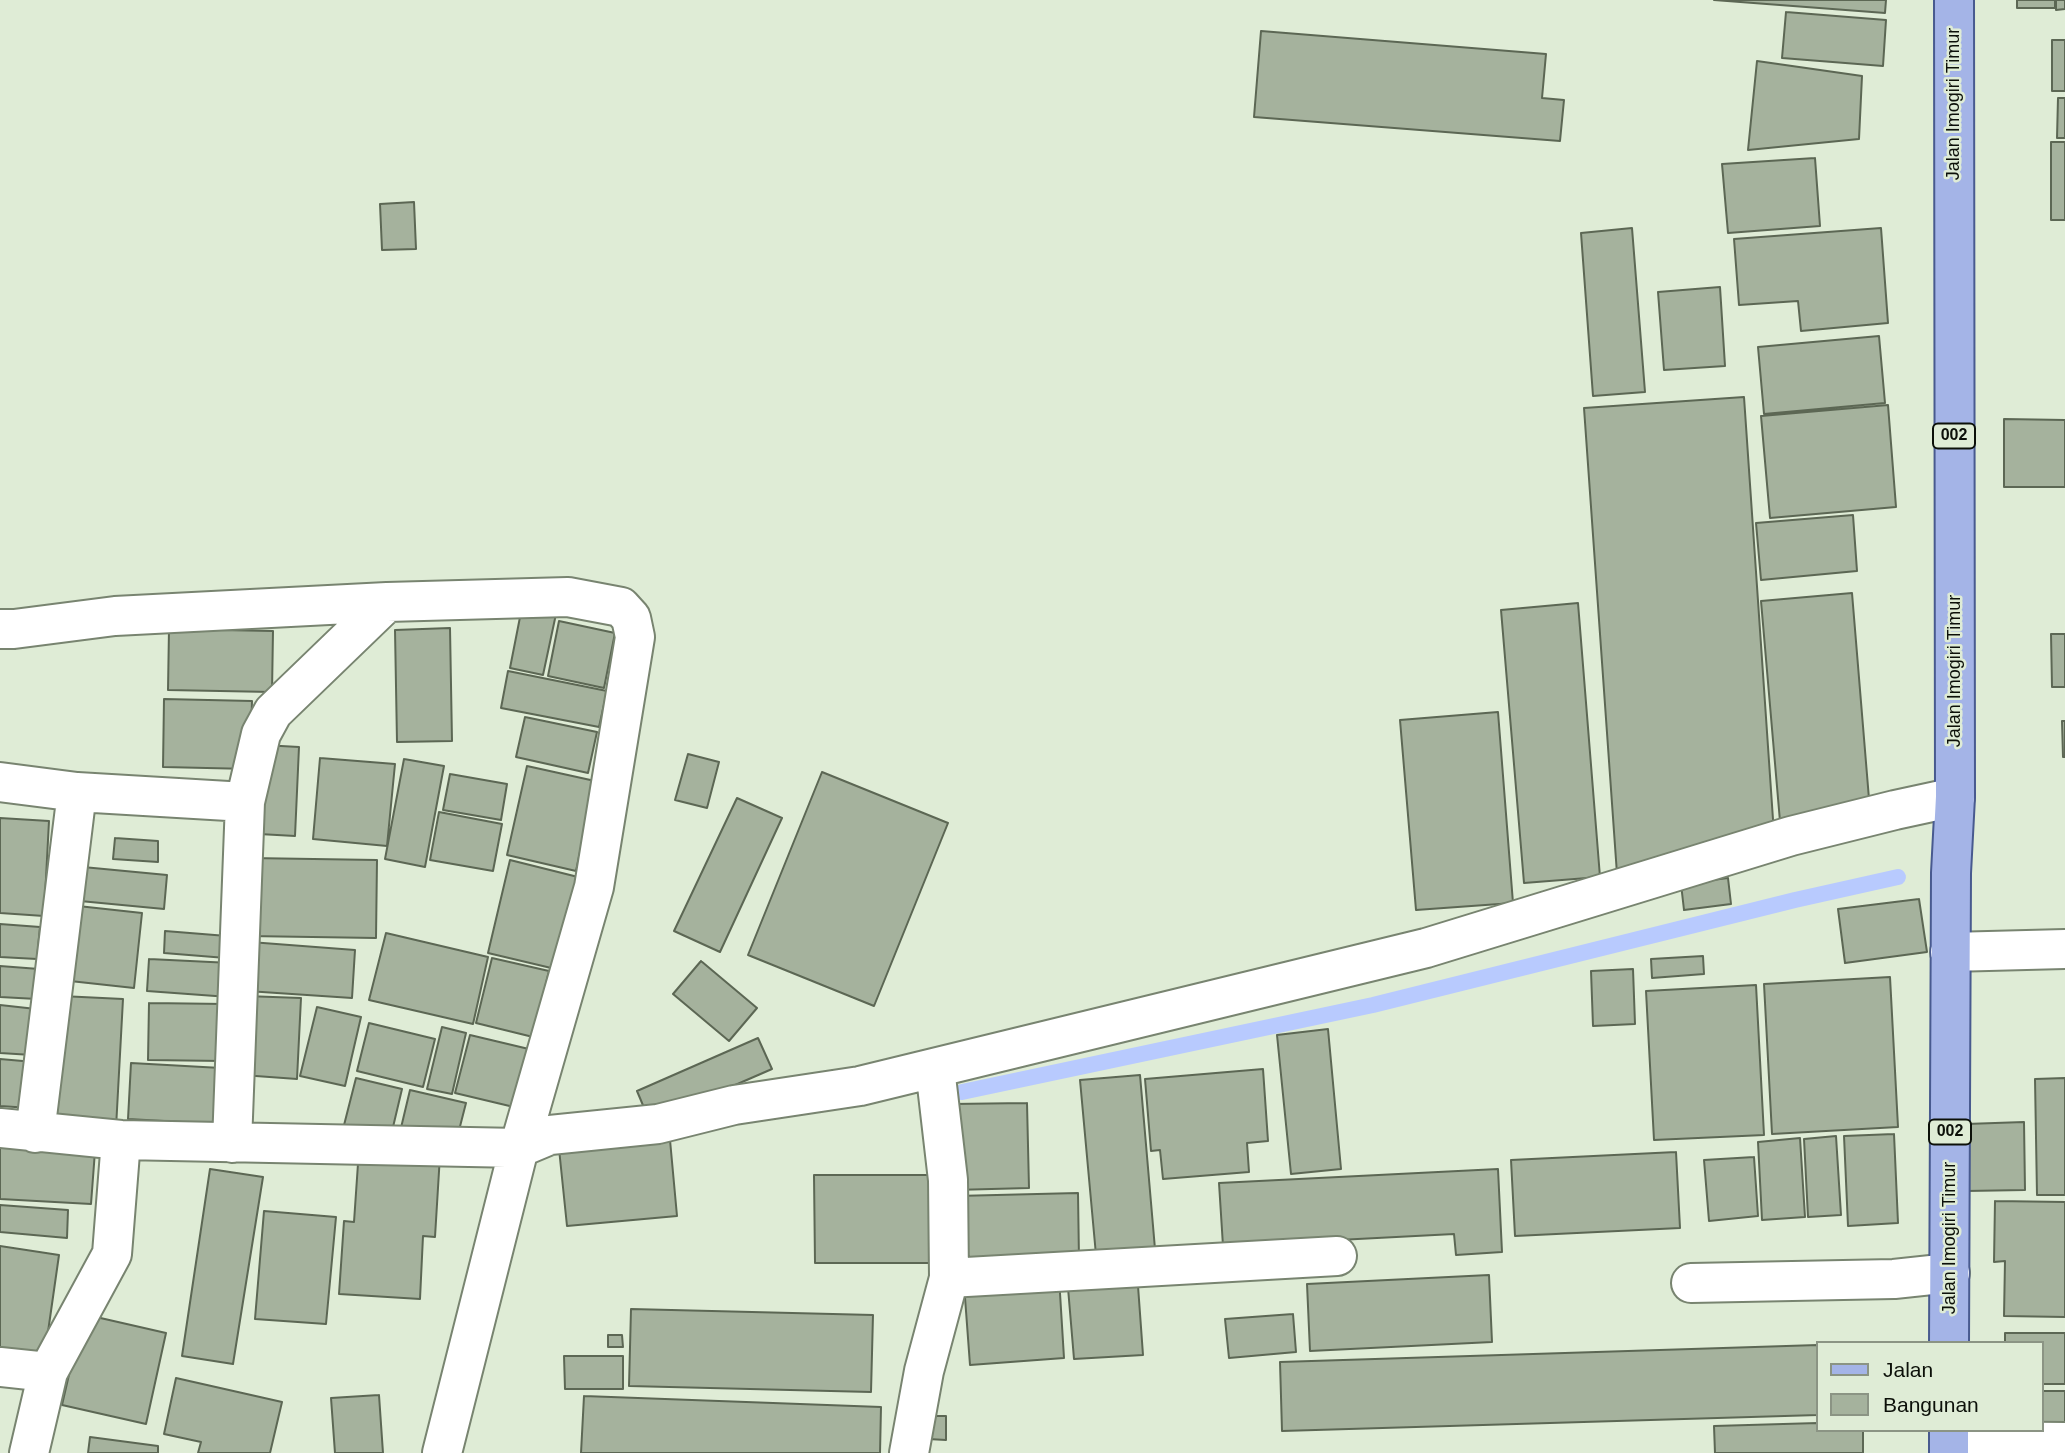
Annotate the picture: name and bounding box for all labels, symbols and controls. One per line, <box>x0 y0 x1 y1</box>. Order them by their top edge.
street label: Jalan Imogiri Timur <box>1943 28 1965 180</box>
road number: 002 <box>1933 424 1975 448</box>
street label: Jalan Imogiri Timur <box>1944 595 1966 747</box>
road number: 002 <box>1929 1120 1971 1144</box>
street label: Jalan Imogiri Timur <box>1939 1162 1961 1314</box>
legend <box>1816 1341 2044 1432</box>
text: Jalan <box>1883 1358 1933 1381</box>
text: Bangunan <box>1883 1393 1979 1416</box>

